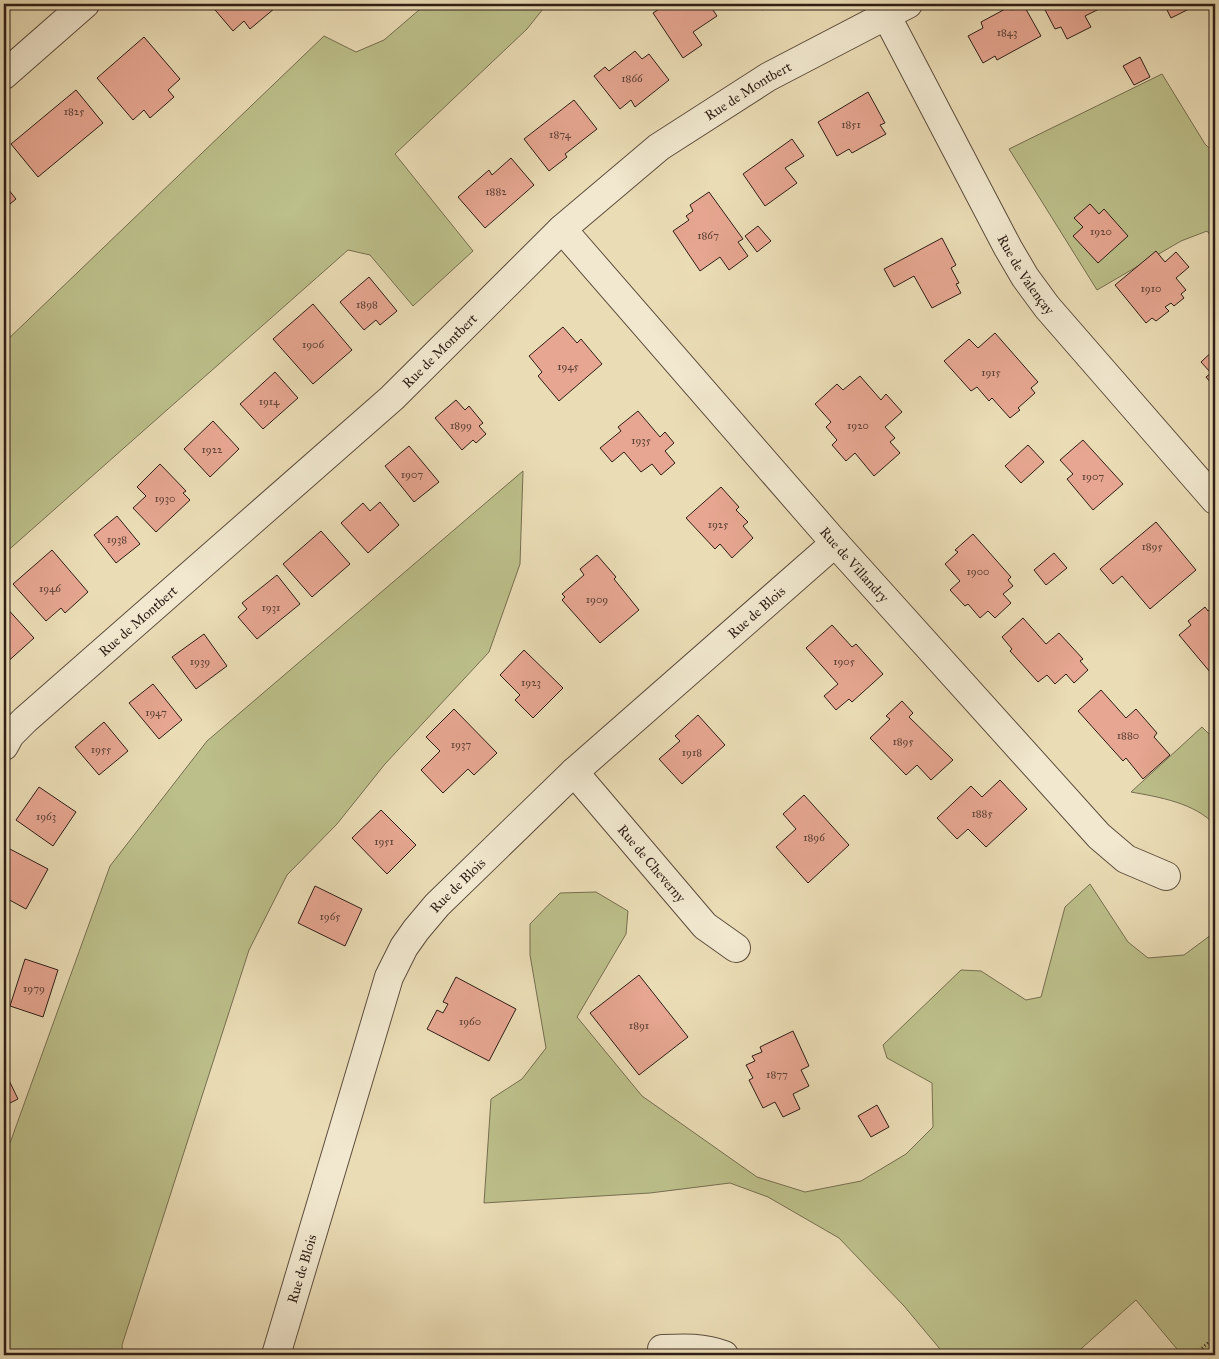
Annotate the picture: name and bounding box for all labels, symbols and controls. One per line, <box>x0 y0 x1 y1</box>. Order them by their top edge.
house number: 1843 <box>997 26 1017 39</box>
street label: Rue de Montbert <box>701 58 794 124</box>
house number: 1866 <box>621 72 643 85</box>
house number: 1825 <box>64 105 84 118</box>
house number: 1851 <box>841 118 861 131</box>
house number: 1874 <box>549 128 572 141</box>
house number: 1882 <box>485 185 507 198</box>
house number: 1920 <box>1090 225 1112 238</box>
house number: 1867 <box>697 229 719 242</box>
street label: Rue de Valençay <box>994 232 1058 318</box>
house number: 1910 <box>1141 282 1161 295</box>
house number: 1898 <box>356 298 378 311</box>
street label: Rue de Montbert <box>399 310 481 392</box>
house number: 1906 <box>302 338 324 351</box>
house number: 1945 <box>557 360 579 373</box>
house number: 1915 <box>981 366 1001 379</box>
house number: 1914 <box>259 395 280 408</box>
house number: 1899 <box>450 419 472 432</box>
house number: 1920 <box>847 419 869 432</box>
house number: 1935 <box>631 434 651 447</box>
house number: 1922 <box>202 443 223 456</box>
house number: 1907 <box>401 468 423 481</box>
house number: 1907 <box>1082 470 1104 483</box>
house number: 1930 <box>155 492 175 505</box>
house number: 1925 <box>708 518 728 531</box>
street label: Rue de Villandry <box>816 523 893 606</box>
house number: 1938 <box>107 533 127 546</box>
house number: 1895 <box>1141 540 1163 553</box>
house number: 1900 <box>967 565 989 578</box>
house number: 1946 <box>39 582 61 595</box>
street label: Rue de Montbert <box>95 582 181 660</box>
street label: Rue de Blois <box>724 582 789 642</box>
house number: 1909 <box>586 593 608 606</box>
house number: 1931 <box>262 601 280 614</box>
house number: 1939 <box>190 655 210 668</box>
house number: 1905 <box>833 655 855 668</box>
house number: 1923 <box>521 676 541 689</box>
house number: 1947 <box>145 706 167 719</box>
house number: 1880 <box>1117 729 1139 742</box>
house number: 1895 <box>892 735 914 748</box>
house number: 1937 <box>451 738 471 751</box>
house number: 1955 <box>91 743 111 756</box>
house number: 1918 <box>682 746 702 759</box>
house number: 1885 <box>971 807 993 820</box>
house number: 1963 <box>36 810 56 823</box>
street label: Rue de Cheverny <box>614 821 690 906</box>
house number: 1896 <box>803 831 825 844</box>
house number: 1951 <box>374 835 394 848</box>
street label: Rue de Blois <box>426 854 489 916</box>
house number: 1965 <box>320 910 340 923</box>
house number: 1979 <box>23 982 45 995</box>
house number: 1960 <box>459 1015 481 1028</box>
house number: 1891 <box>629 1019 649 1032</box>
house number: 1877 <box>766 1068 788 1081</box>
street label: Rue de Blois <box>283 1232 320 1305</box>

